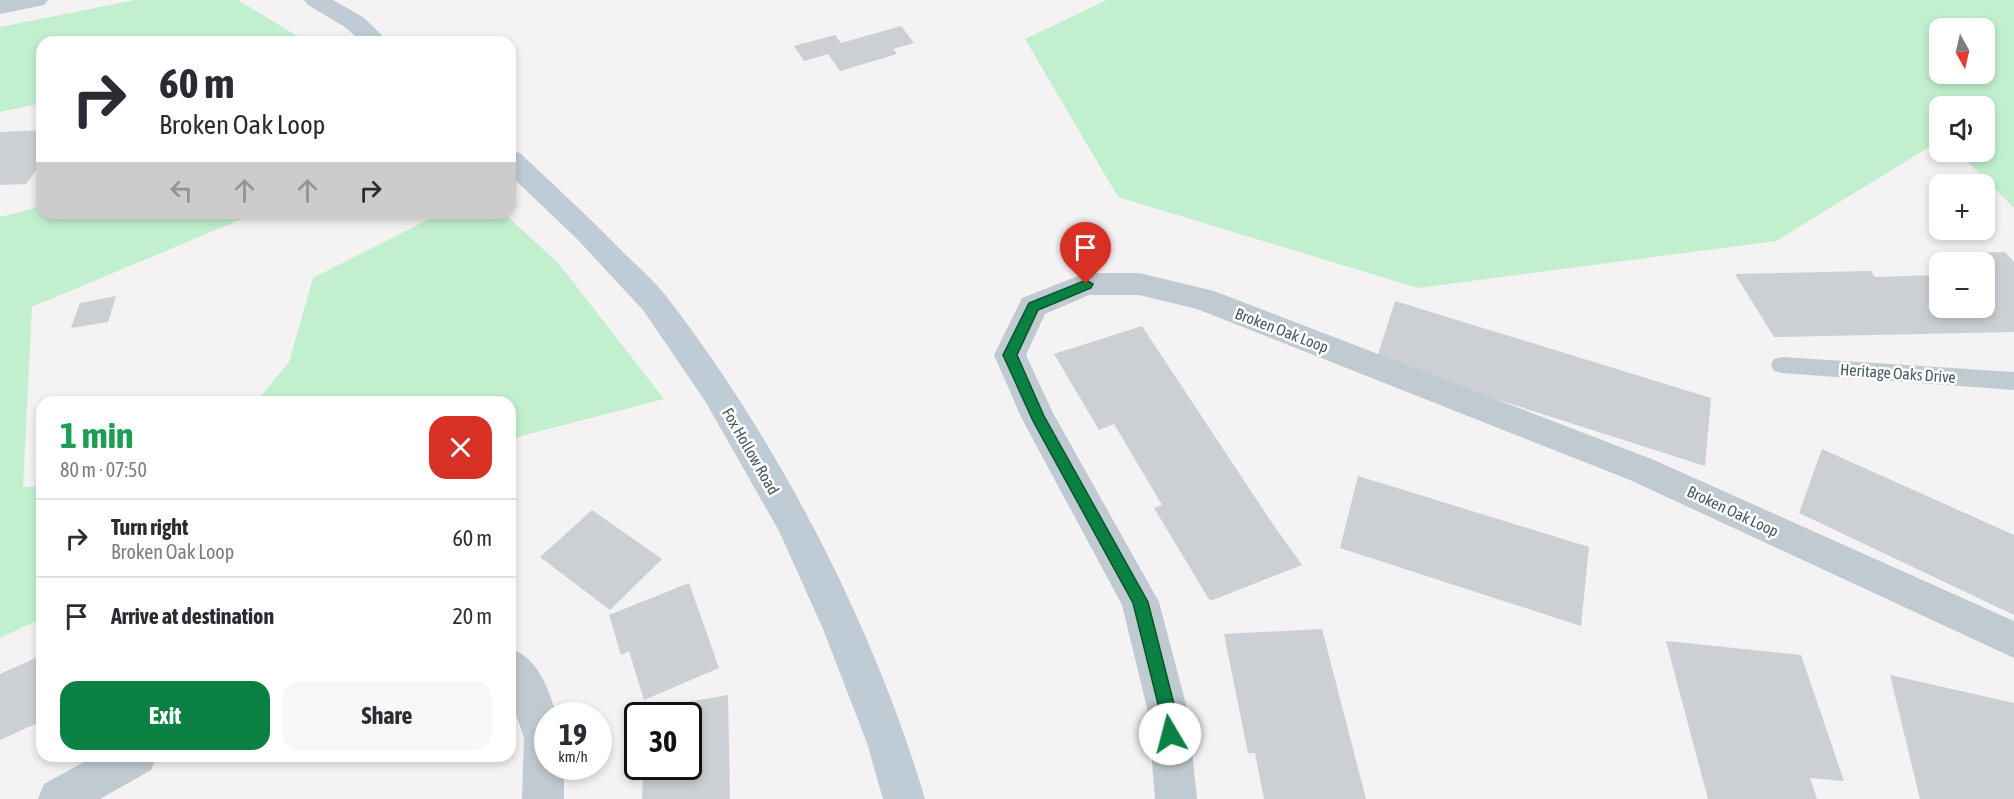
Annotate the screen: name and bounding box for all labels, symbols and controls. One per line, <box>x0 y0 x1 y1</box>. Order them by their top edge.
north arrow <box>1929 18 1995 84</box>
map controls <box>1929 18 1995 318</box>
text: 60 m <box>159 59 234 107</box>
icon: right <box>60 60 138 138</box>
button: sound <box>1929 96 1995 162</box>
text: Broken Oak Loop <box>159 109 325 140</box>
icon: left <box>165 174 198 207</box>
icon: ahead <box>228 174 261 207</box>
icon: ahead <box>291 174 324 207</box>
icon: right <box>354 174 387 207</box>
button: + <box>1929 174 1995 240</box>
pin <box>1060 222 1111 284</box>
icon: arrive <box>1069 231 1102 264</box>
button: − <box>1929 252 1995 318</box>
street label: Broken Oak Loop <box>1232 304 1331 357</box>
street label: Heritage Oaks Drive <box>1840 360 1956 387</box>
street label: Fox Hollow Road <box>719 405 783 497</box>
text: 1 min <box>60 414 134 456</box>
button: close <box>429 416 492 479</box>
text: 80 m · 07:50 <box>60 458 147 481</box>
street label: Broken Oak Loop <box>1684 482 1781 541</box>
text: Turn right <box>111 514 188 540</box>
icon: right <box>60 522 93 555</box>
text: 60 m <box>452 525 492 551</box>
text: Broken Oak Loop <box>111 540 234 563</box>
icon: arrive <box>60 600 93 633</box>
text: Arrive at destination <box>111 603 274 629</box>
text: 20 m <box>452 603 492 629</box>
button: Exit <box>60 681 270 750</box>
button: Share <box>282 681 492 750</box>
speed limit sign: 30 <box>624 702 702 780</box>
position arrow <box>1138 702 1202 766</box>
text: 19 <box>559 717 587 751</box>
text: km/h <box>558 748 588 765</box>

